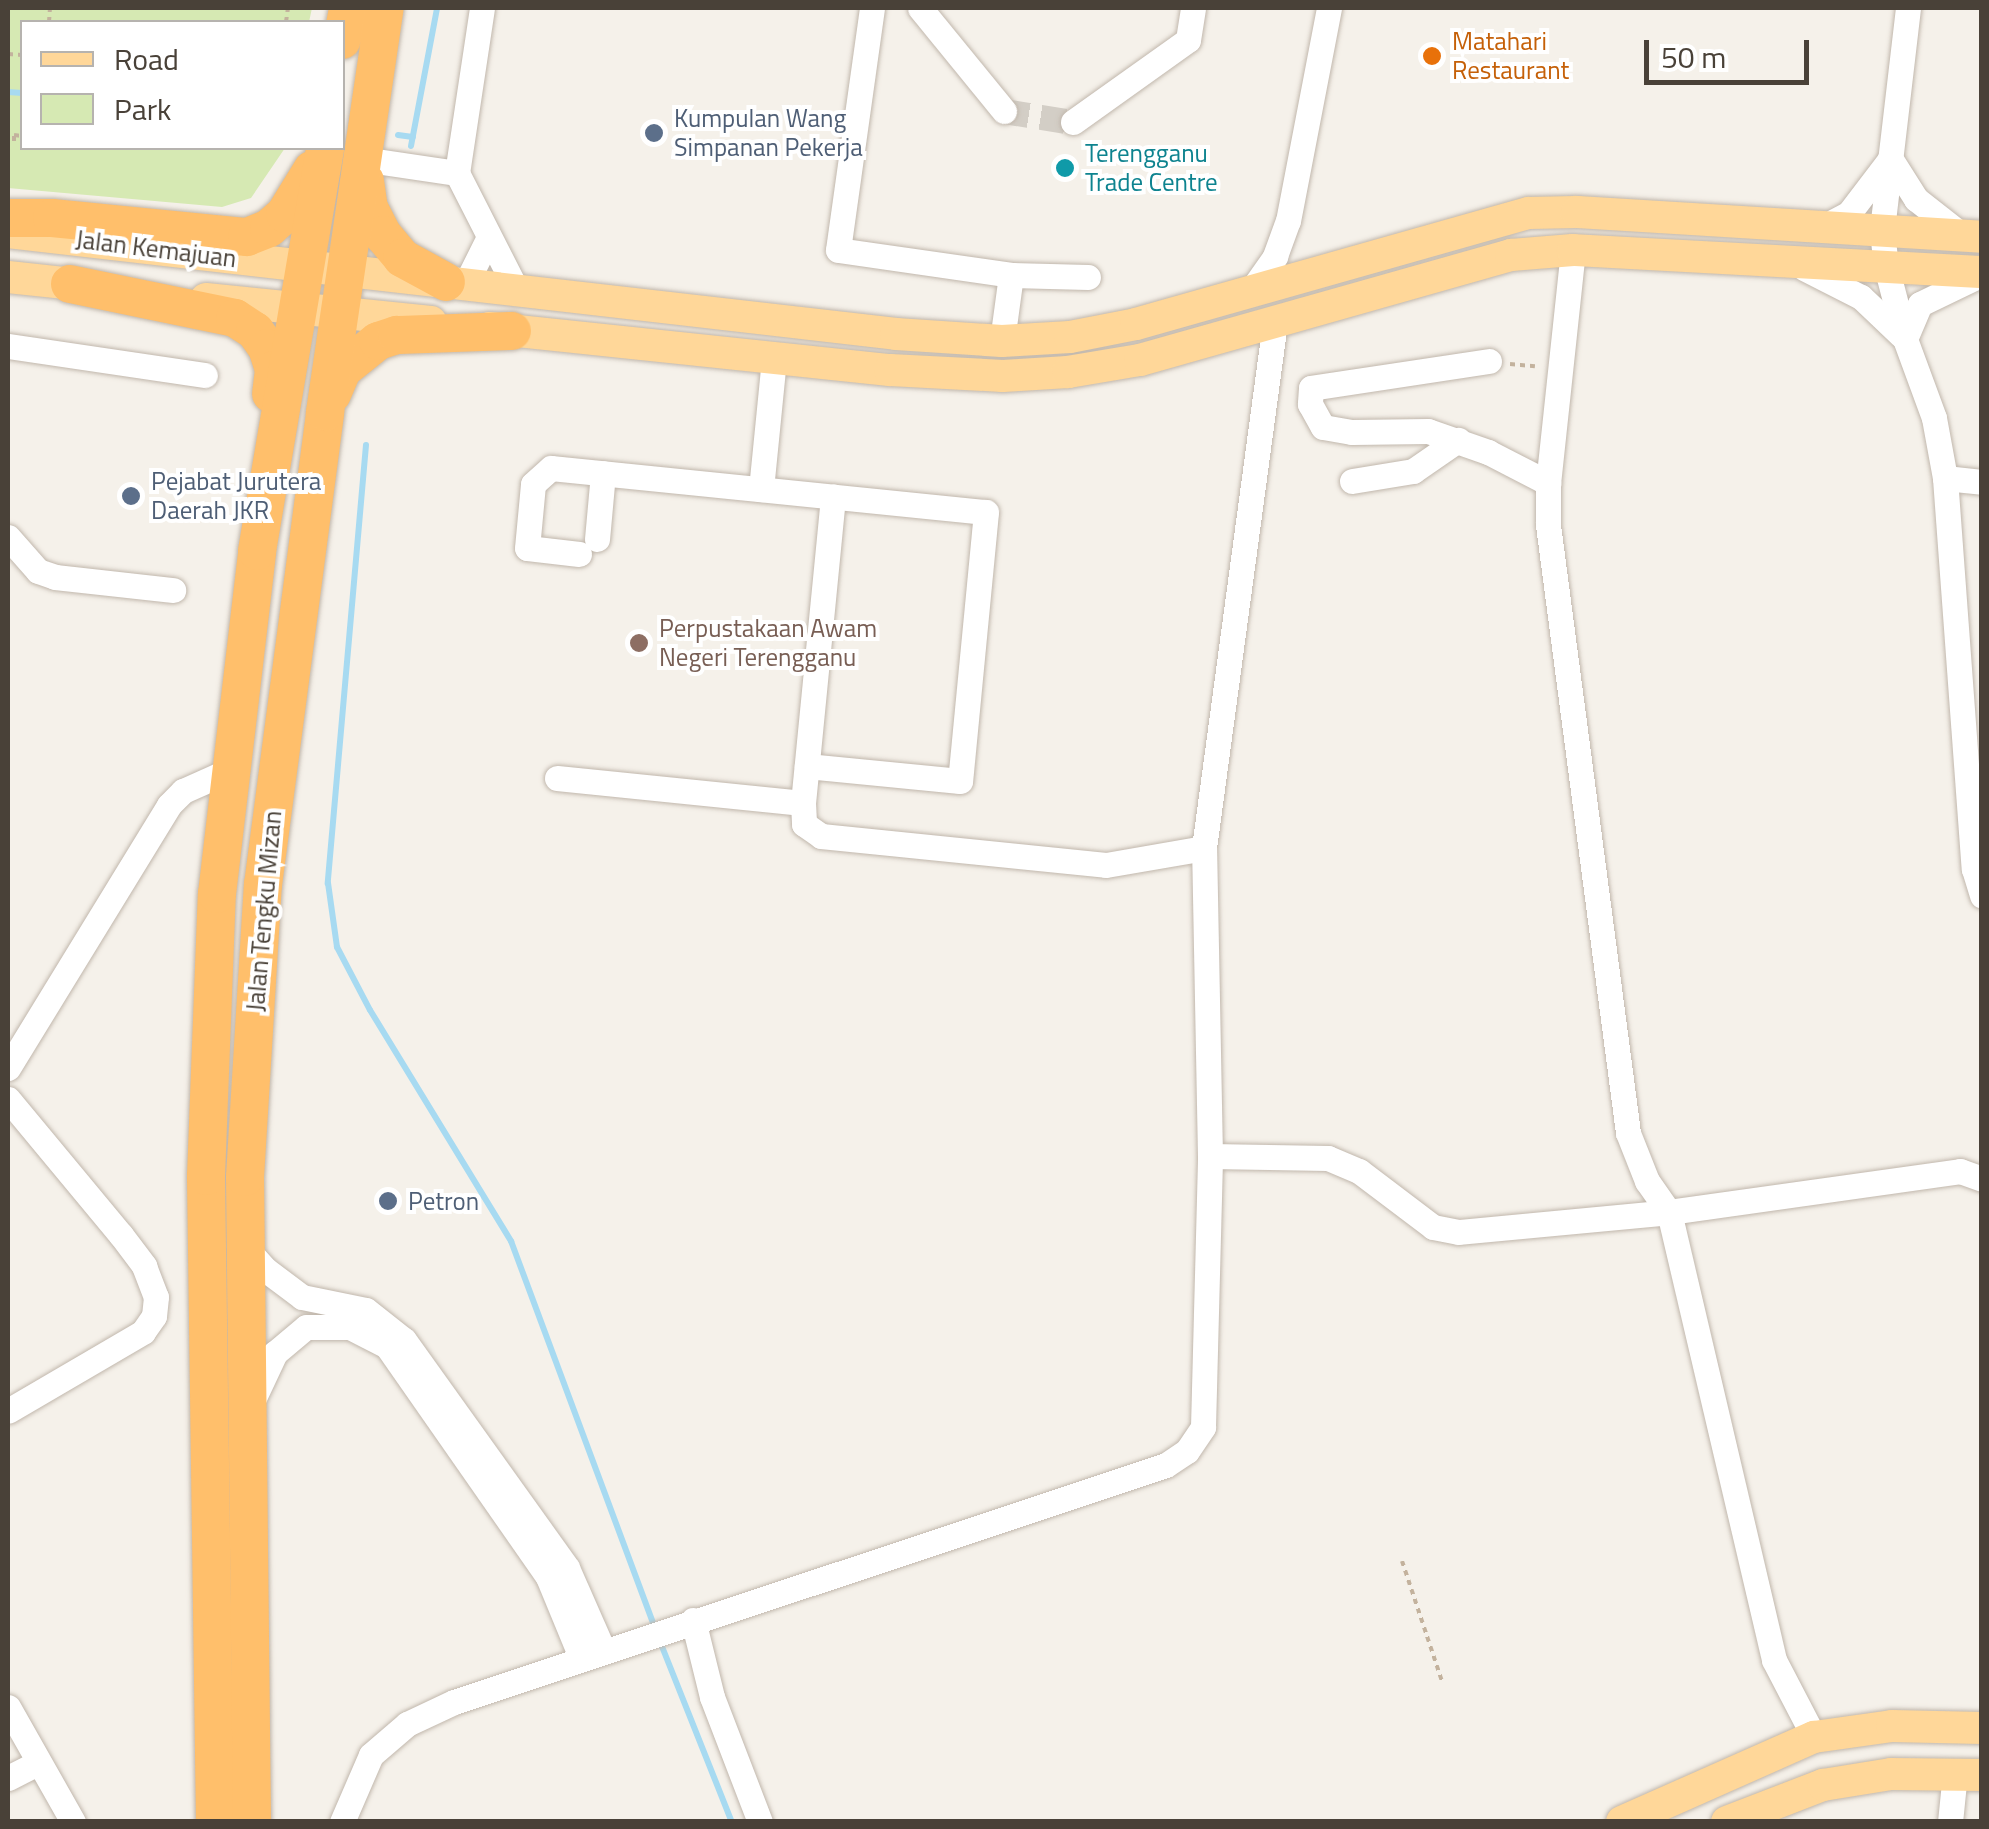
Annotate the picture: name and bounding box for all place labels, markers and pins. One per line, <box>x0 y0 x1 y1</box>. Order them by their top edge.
place label: Matahari Restaurant <box>1452 27 1569 86</box>
marker: Matahari Restaurant <box>1421 45 1443 67</box>
place label: Kumpulan Wang Simpanan Pekerja <box>674 104 863 163</box>
marker: Kumpulan Wang Simpanan Pekerja <box>643 122 665 144</box>
place label: Terengganu Trade Centre <box>1085 139 1218 198</box>
marker: Terengganu Trade Centre <box>1054 157 1076 179</box>
place label: Pejabat Jurutera Daerah JKR <box>151 467 321 526</box>
marker: Pejabat Jurutera Daerah JKR <box>120 485 142 507</box>
place label: Perpustakaan Awam Negeri Terengganu <box>659 614 877 673</box>
marker: Perpustakaan Awam Negeri Terengganu <box>628 632 650 654</box>
place label: Petron <box>408 1186 479 1216</box>
marker: Petron <box>377 1190 399 1212</box>

